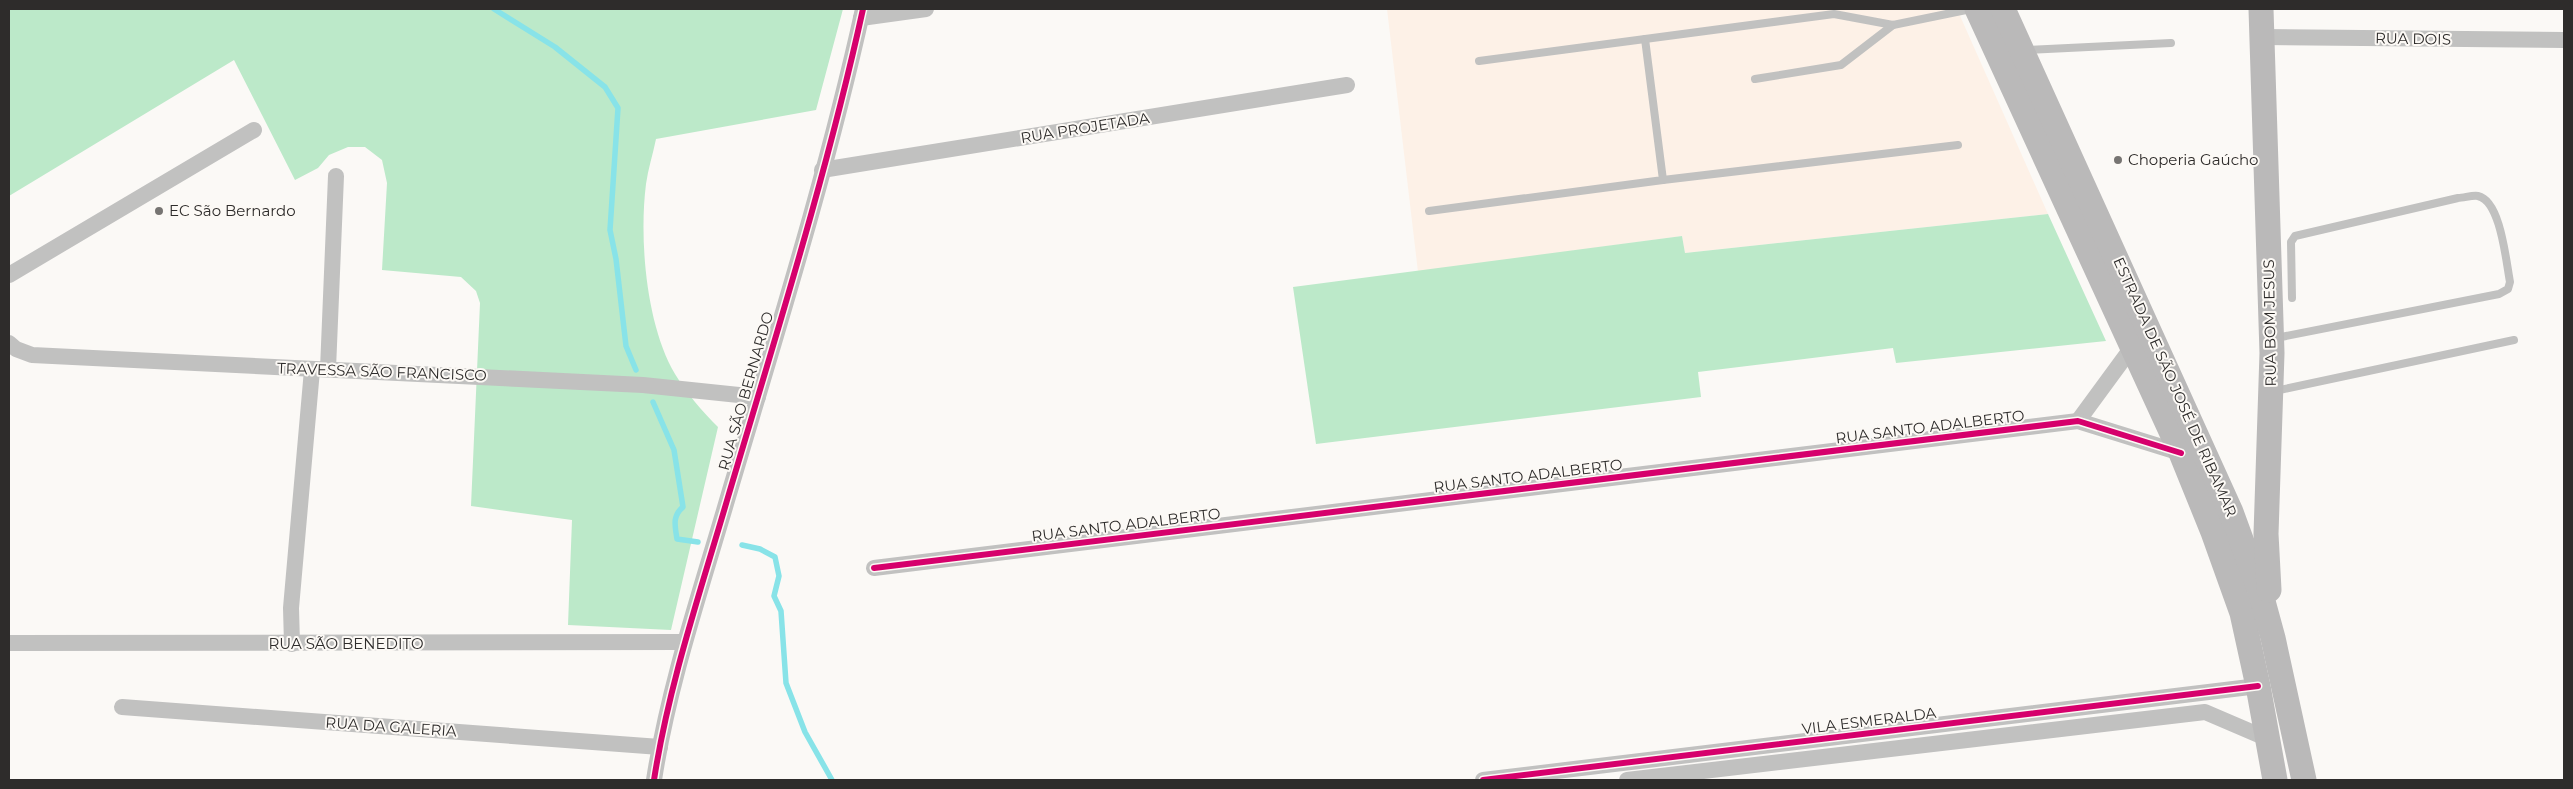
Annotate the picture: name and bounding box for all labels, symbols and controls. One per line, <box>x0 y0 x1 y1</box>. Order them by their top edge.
street label: RUA DOIS <box>2375 28 2451 49</box>
street label: RUA PROJETADA <box>1019 108 1151 147</box>
place label: Choperia Gaúcho <box>2128 150 2259 169</box>
marker: Choperia Gaúcho <box>2112 154 2124 166</box>
place label: EC São Bernardo <box>169 201 296 220</box>
marker: EC São Bernardo <box>153 205 165 217</box>
street label: ESTRADA DE SÃO JOSÉ DE RIBAMAR <box>2109 254 2242 520</box>
street label: RUA BOM JESUS <box>2259 259 2280 387</box>
street label: RUA SÃO BERNARDO <box>714 309 777 473</box>
street label: TRAVESSA SÃO FRANCISCO <box>277 358 487 385</box>
street label: RUA SANTO ADALBERTO <box>1834 405 2025 448</box>
street label: RUA SANTO ADALBERTO <box>1432 454 1623 497</box>
street label: RUA SANTO ADALBERTO <box>1030 503 1221 546</box>
street label: RUA SÃO BENEDITO <box>268 634 424 653</box>
street label: VILA ESMERALDA <box>1801 703 1938 738</box>
street label: RUA DA GALERIA <box>325 712 458 741</box>

